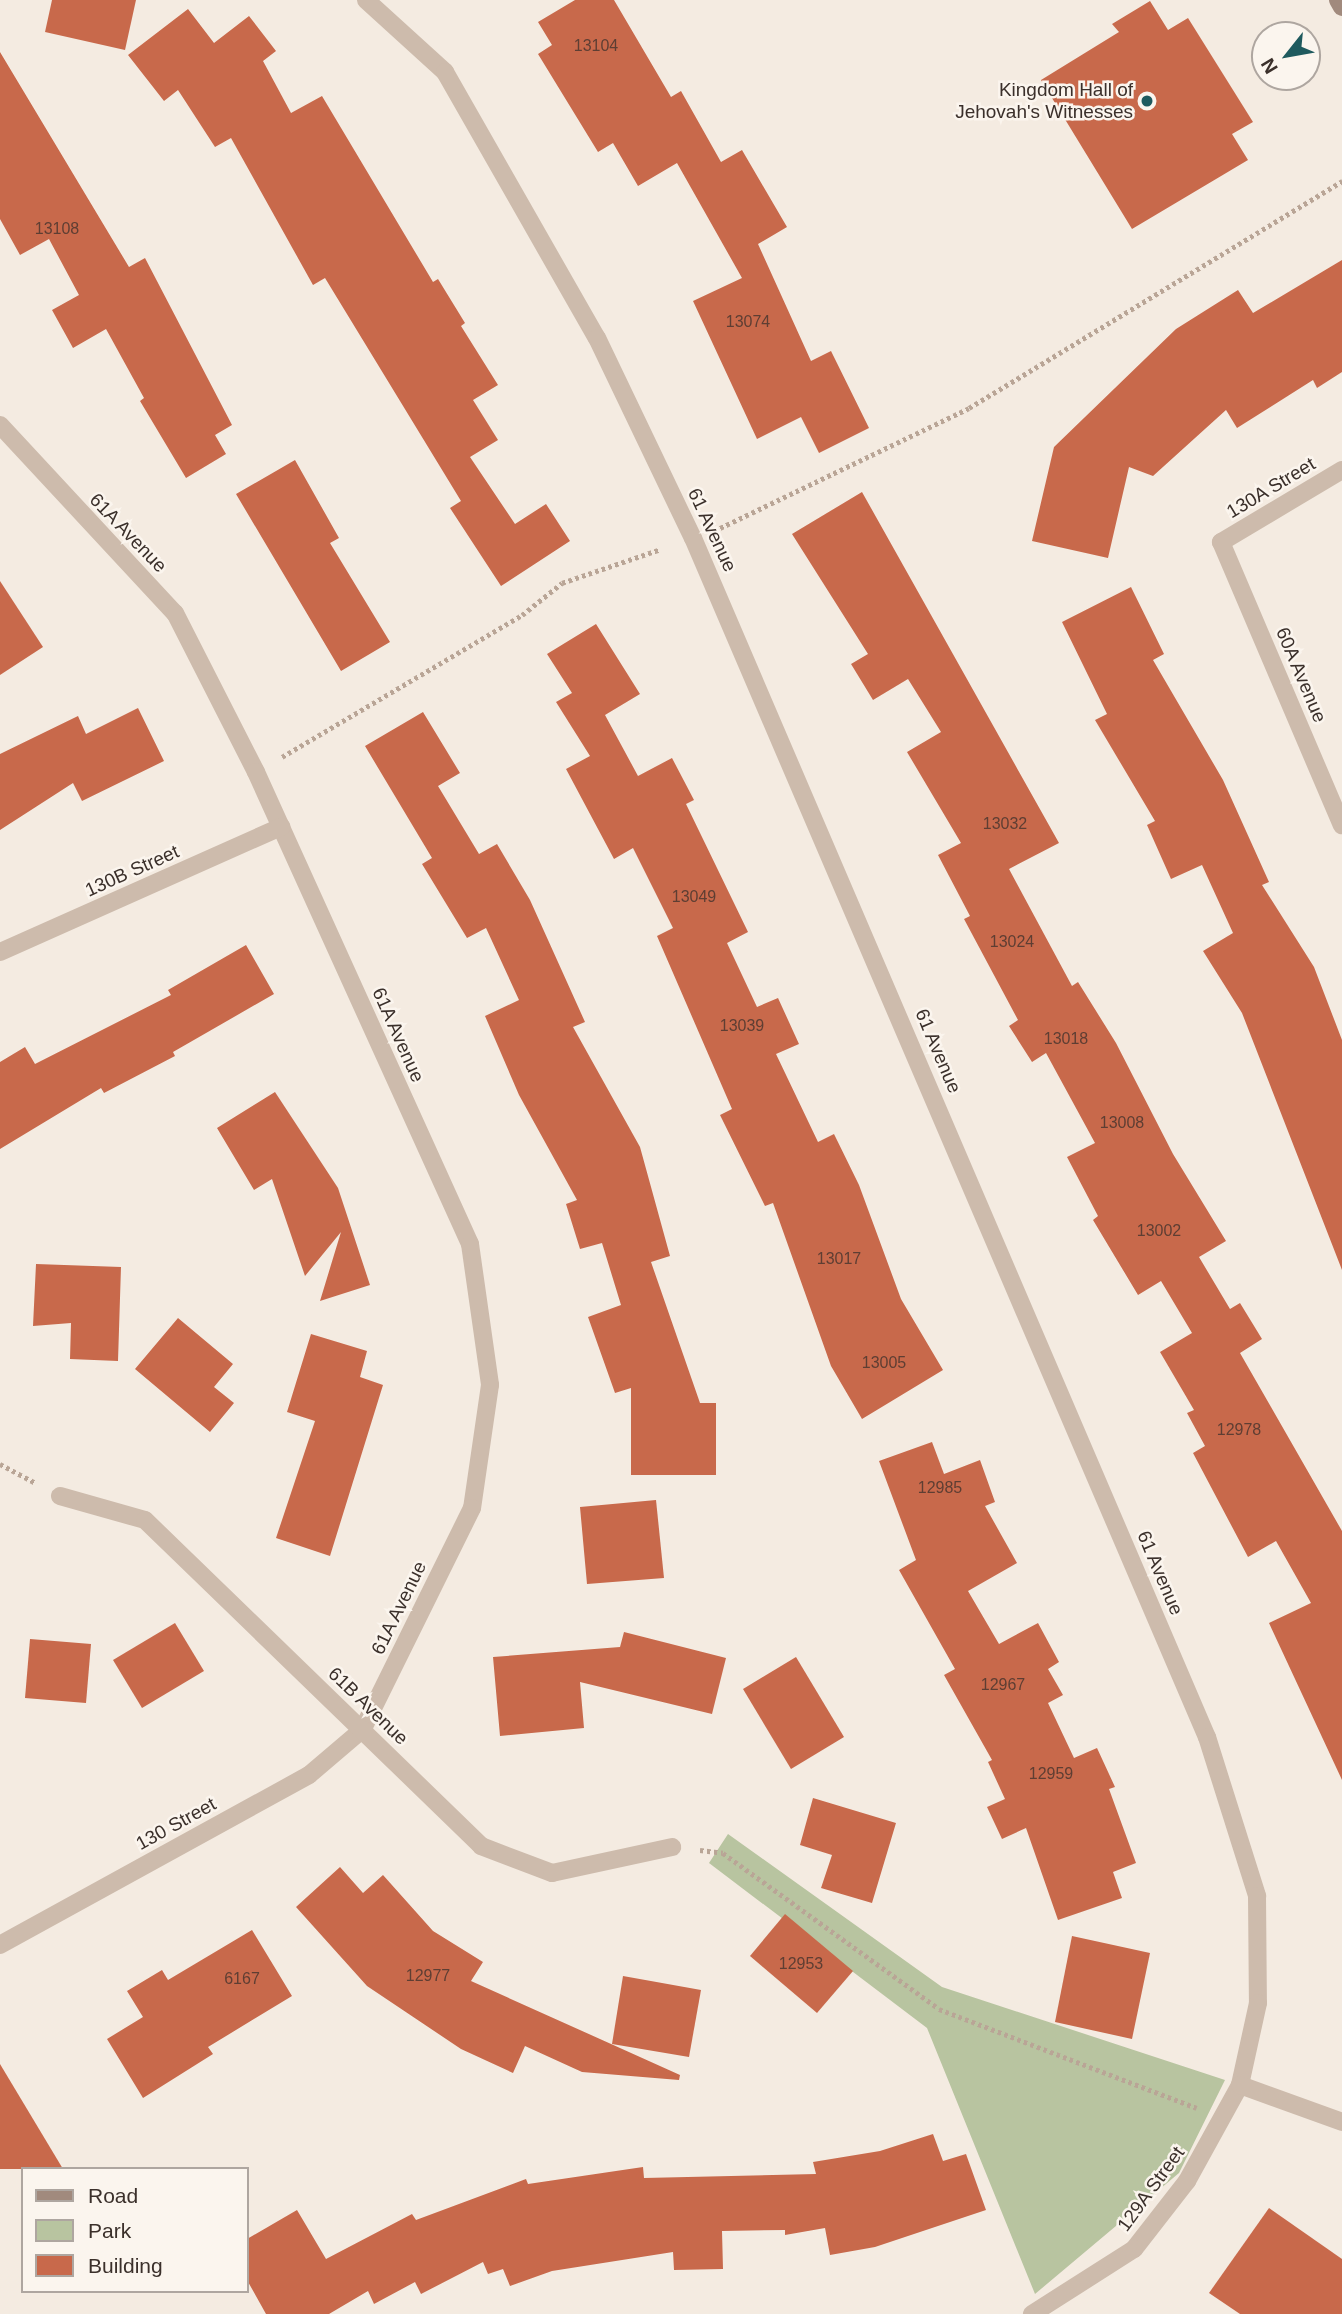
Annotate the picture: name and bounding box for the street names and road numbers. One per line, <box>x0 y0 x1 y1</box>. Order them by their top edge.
street label: 130A Street <box>1222 452 1320 524</box>
street label: 61 Avenue <box>683 484 741 576</box>
street label: 61A Avenue <box>84 488 172 578</box>
street label: 60A Avenue <box>1270 623 1332 727</box>
street label: 130B Street <box>82 840 182 902</box>
street label: 61A Avenue <box>367 983 429 1087</box>
street label: 61 Avenue <box>910 1005 966 1097</box>
street label: 61 Avenue <box>1132 1527 1188 1619</box>
street label: 61A Avenue <box>366 1557 432 1659</box>
street label: 61B Avenue <box>323 1662 413 1750</box>
street label: 130 Street <box>132 1793 220 1855</box>
street label: 129A Street <box>1112 2142 1190 2236</box>

